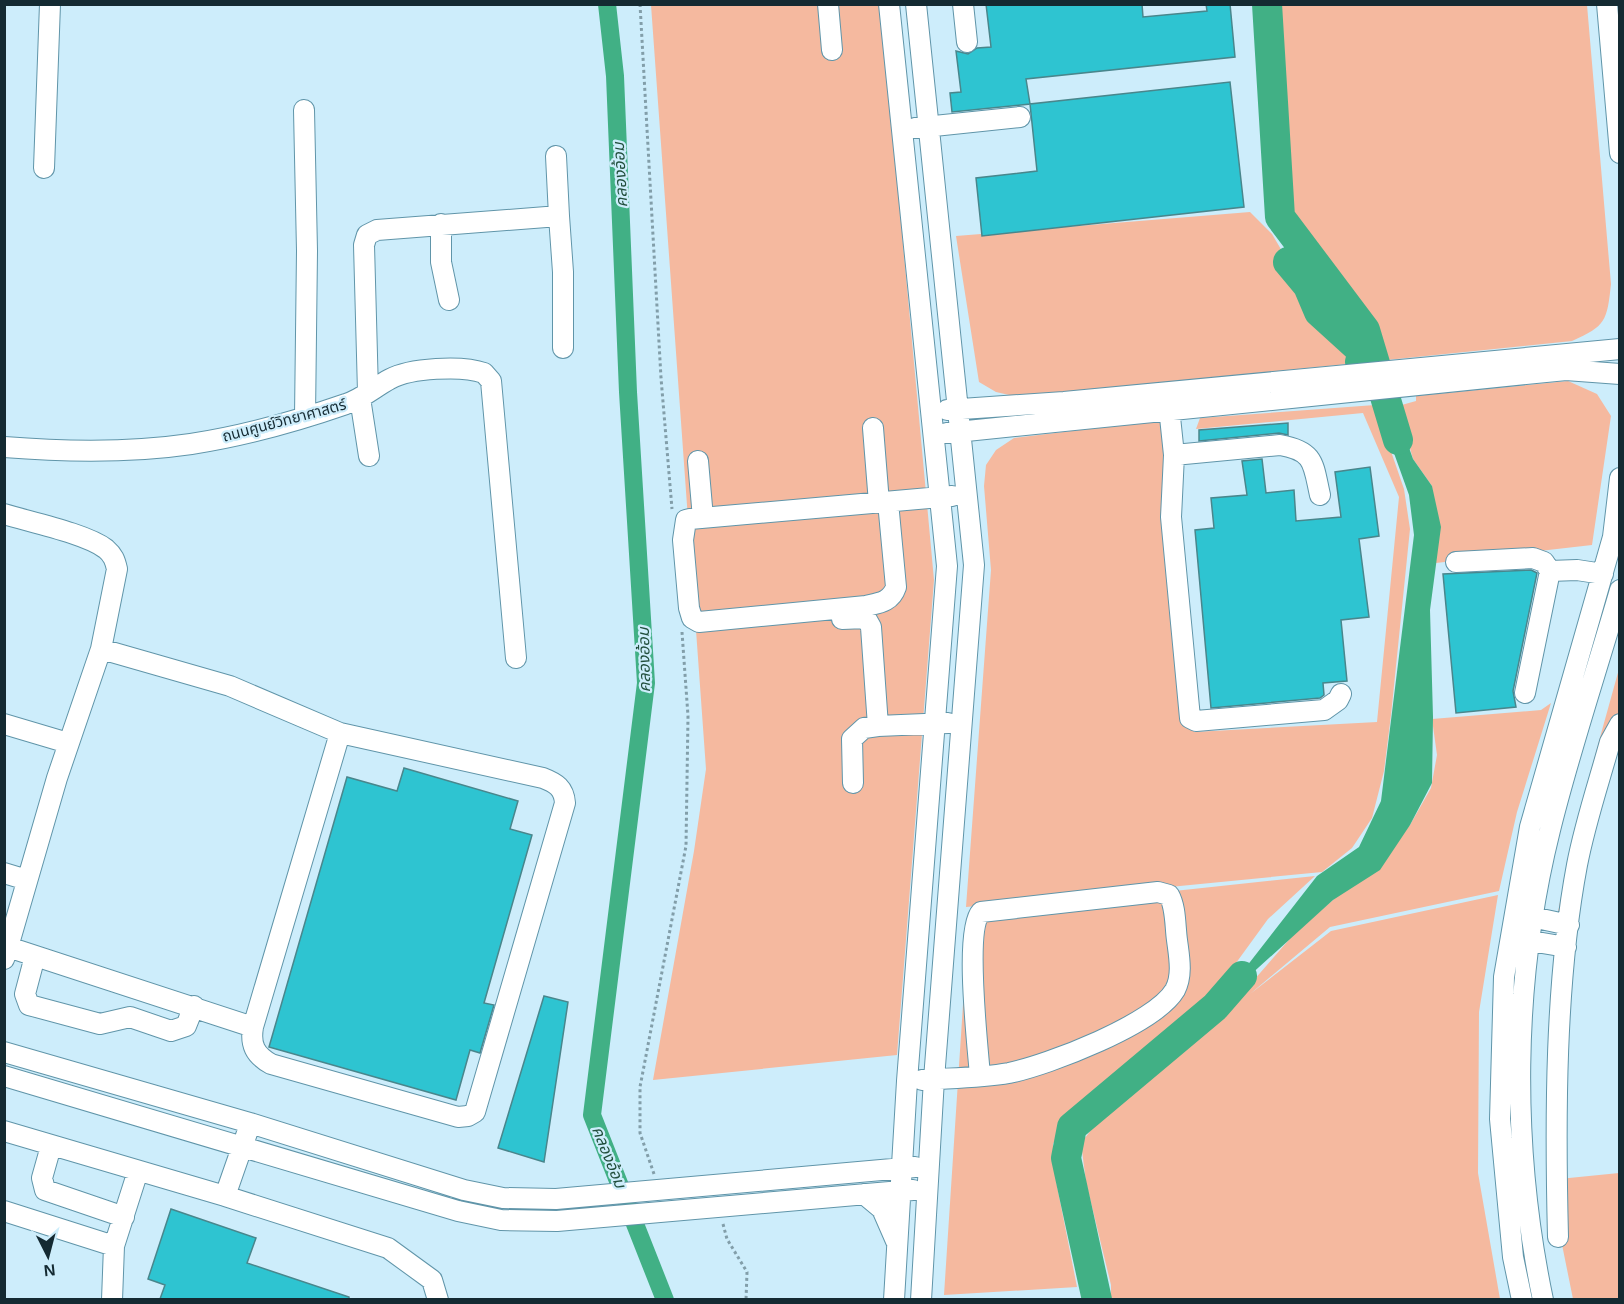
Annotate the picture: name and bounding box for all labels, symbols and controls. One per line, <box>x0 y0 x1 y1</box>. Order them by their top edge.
water label: คลองอ้อม <box>610 141 630 208</box>
street label: ถนนศูนย์วิทยาศาสตร์ <box>220 395 349 446</box>
water label: คลองอ้อม <box>635 626 653 693</box>
water label: คลองอ้อม <box>589 1124 629 1191</box>
north arrow <box>18 1226 78 1286</box>
text: N <box>43 1261 56 1279</box>

